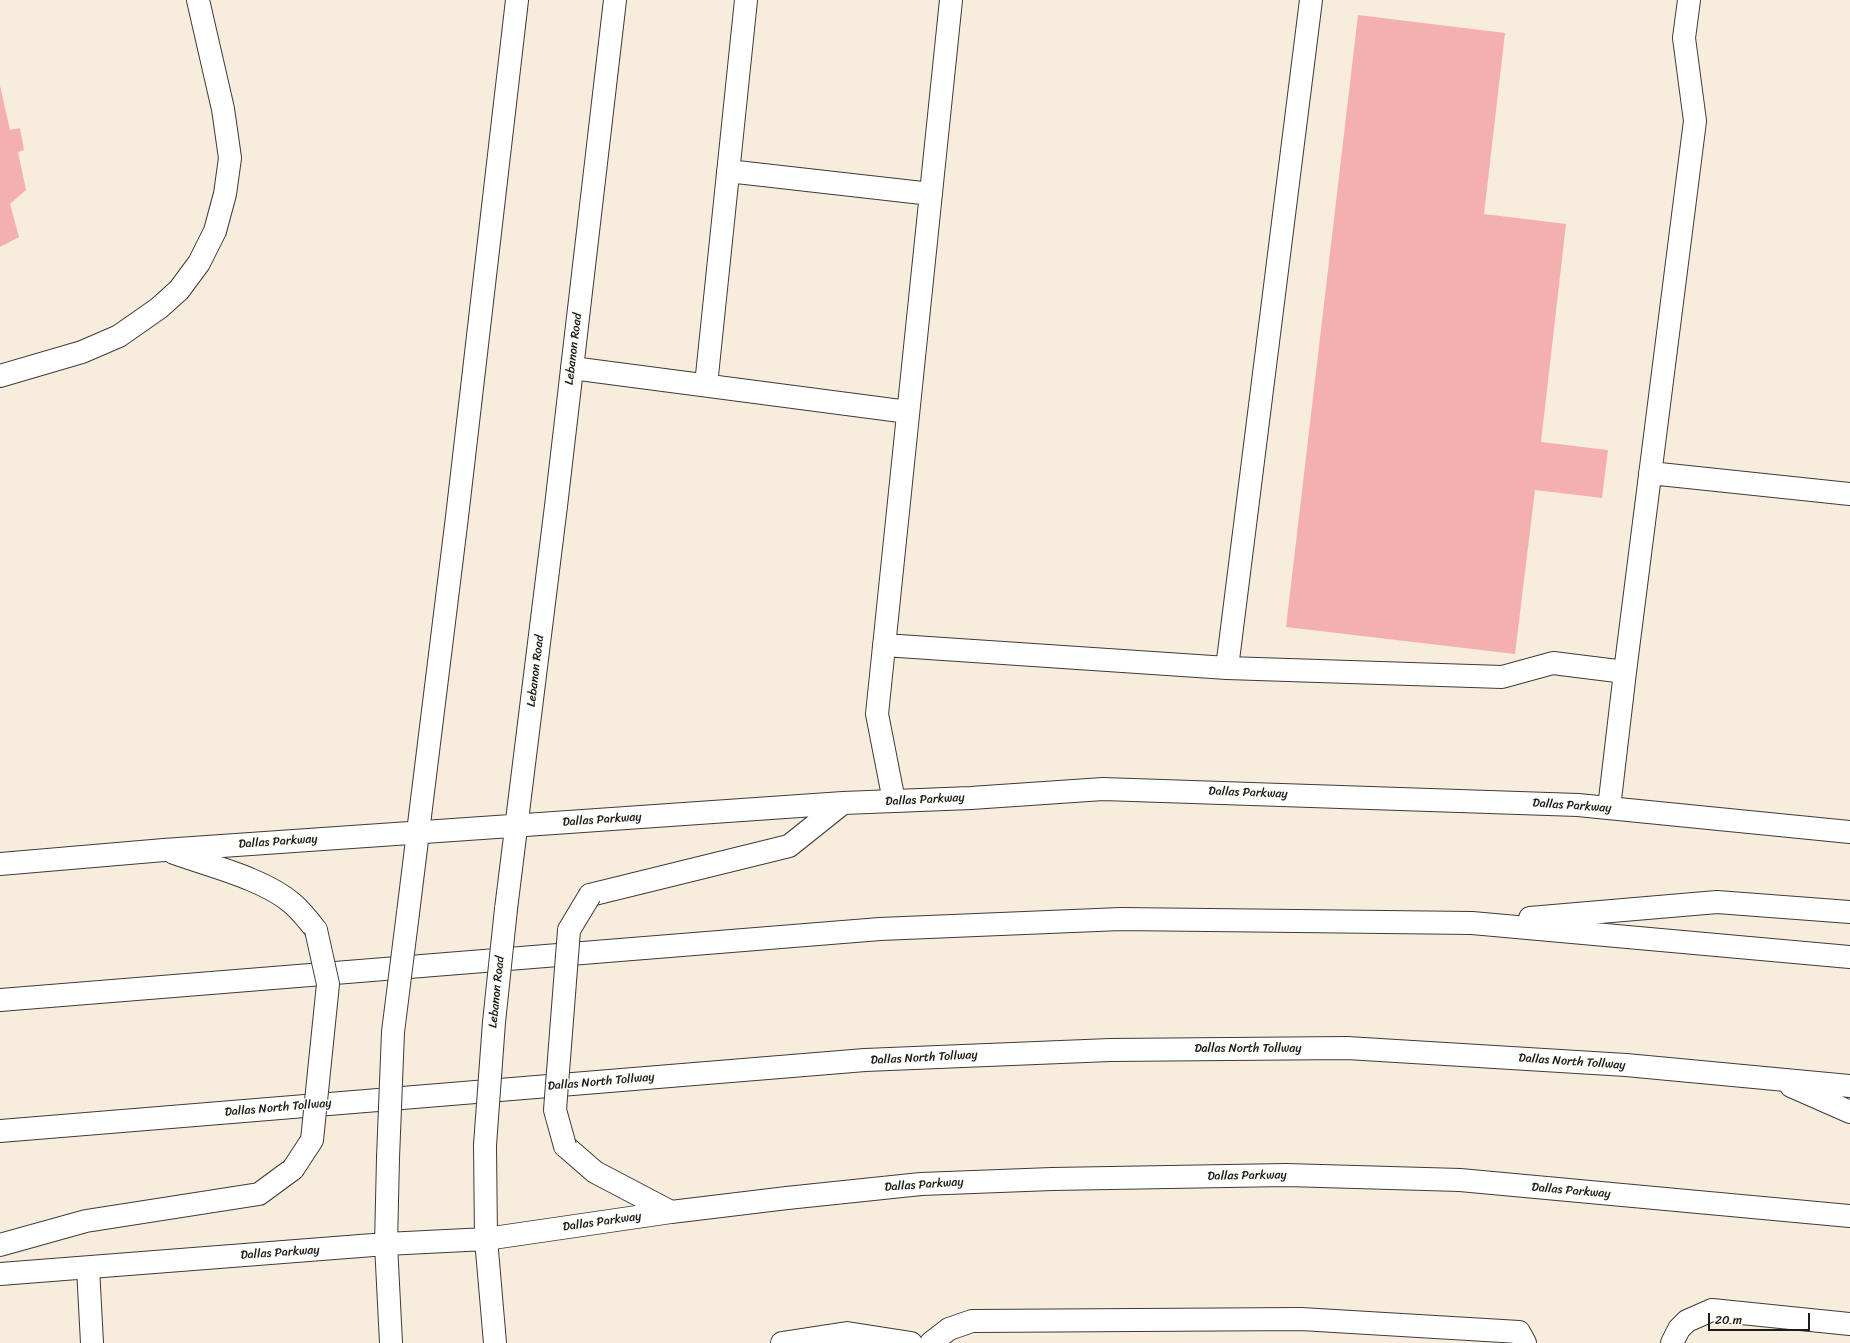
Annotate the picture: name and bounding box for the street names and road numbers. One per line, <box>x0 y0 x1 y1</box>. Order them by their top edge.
street label: Lebanon Road <box>562 312 586 386</box>
street label: Lebanon Road <box>524 634 548 708</box>
street label: Dallas Parkway <box>1208 784 1288 802</box>
street label: Dallas Parkway <box>885 791 965 809</box>
street label: Dallas Parkway <box>1532 796 1612 816</box>
street label: Dallas Parkway <box>562 810 642 830</box>
street label: Dallas Parkway <box>238 832 318 852</box>
street label: Lebanon Road <box>486 955 508 1029</box>
street label: Dallas North Tollway <box>1194 1042 1302 1056</box>
street label: Dallas North Tollway <box>870 1048 978 1068</box>
street label: Dallas North Tollway <box>1518 1051 1626 1073</box>
street label: Dallas North Tollway <box>547 1070 655 1094</box>
street label: Dallas North Tollway <box>224 1096 332 1120</box>
street label: Dallas Parkway <box>1207 1168 1287 1184</box>
street label: Dallas Parkway <box>884 1175 964 1195</box>
street label: Dallas Parkway <box>1531 1180 1611 1202</box>
street label: Dallas Parkway <box>562 1209 642 1235</box>
street label: Dallas Parkway <box>240 1243 320 1263</box>

